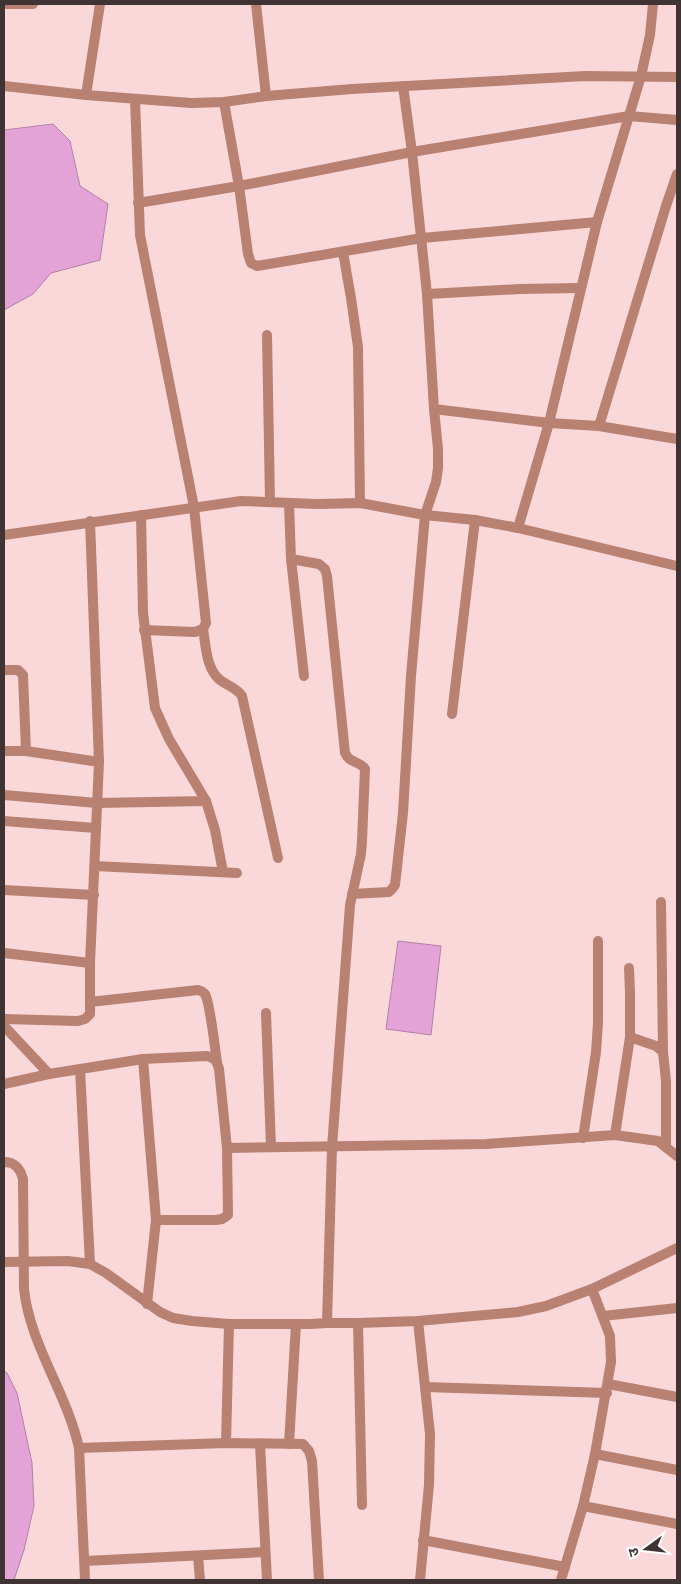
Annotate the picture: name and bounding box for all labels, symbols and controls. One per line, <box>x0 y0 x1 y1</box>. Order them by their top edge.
north arrow <box>621 1524 671 1574</box>
text: उ <box>623 1545 643 1559</box>

